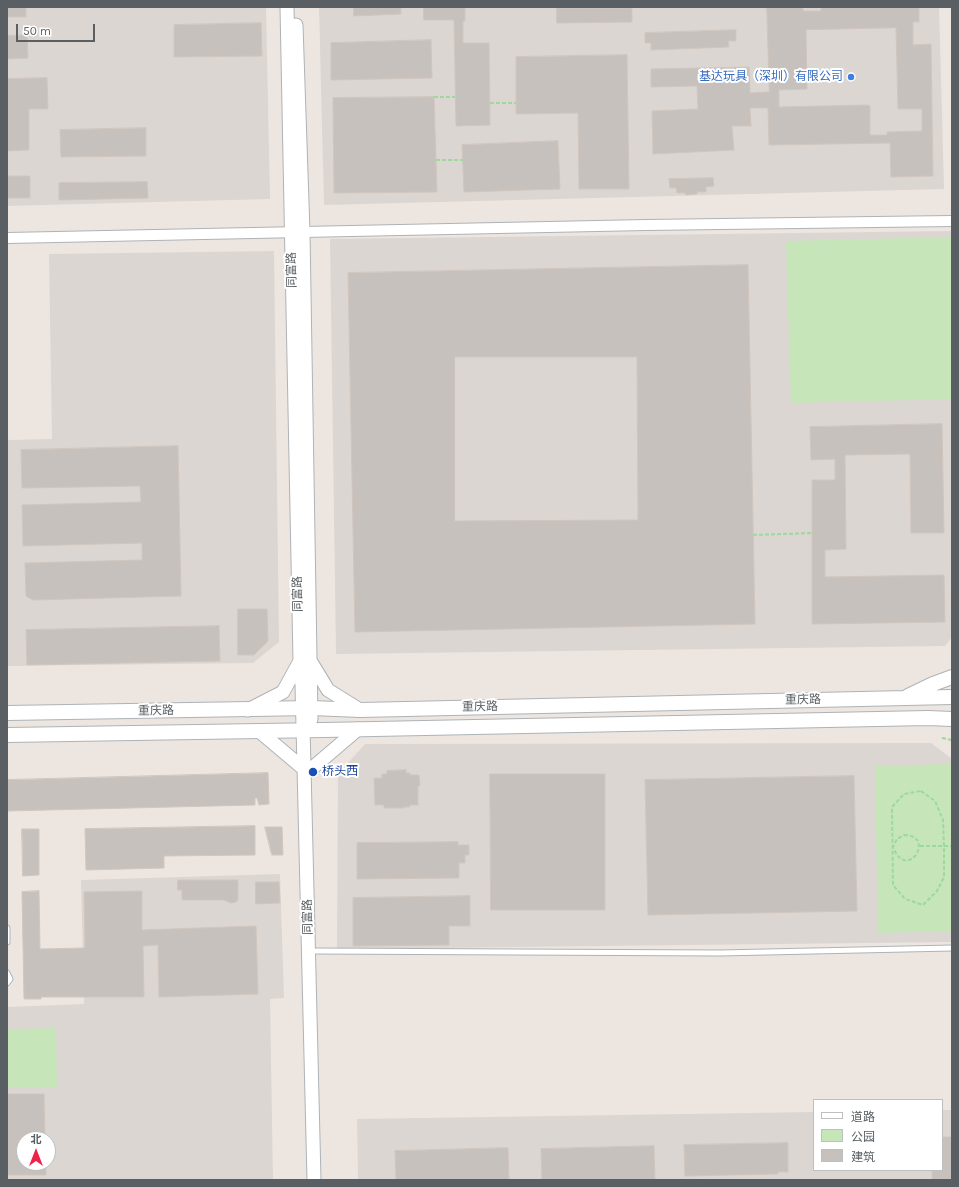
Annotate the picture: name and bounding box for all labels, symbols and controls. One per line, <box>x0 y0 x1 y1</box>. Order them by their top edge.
scale bar <box>18 16 97 42</box>
text: 50 m <box>23 24 51 38</box>
place label: 基达玩具（深圳）有限公司 <box>699 70 843 84</box>
marker: 基达玩具（深圳）有限公司 <box>846 72 856 82</box>
street label: 同富路 <box>284 252 300 288</box>
street label: 同富路 <box>290 576 306 612</box>
street label: 重庆路 <box>785 692 821 708</box>
street label: 重庆路 <box>462 699 498 715</box>
street label: 重庆路 <box>138 703 174 719</box>
place label: 桥头西 <box>322 765 358 779</box>
marker: 桥头西 <box>307 766 319 778</box>
street label: 同富路 <box>300 899 316 935</box>
legend <box>813 1099 943 1171</box>
text: 道路 <box>851 1110 875 1124</box>
text: 公园 <box>851 1130 875 1144</box>
north arrow <box>16 1131 56 1171</box>
text: 北 <box>31 1133 42 1146</box>
text: 建筑 <box>851 1150 875 1164</box>

